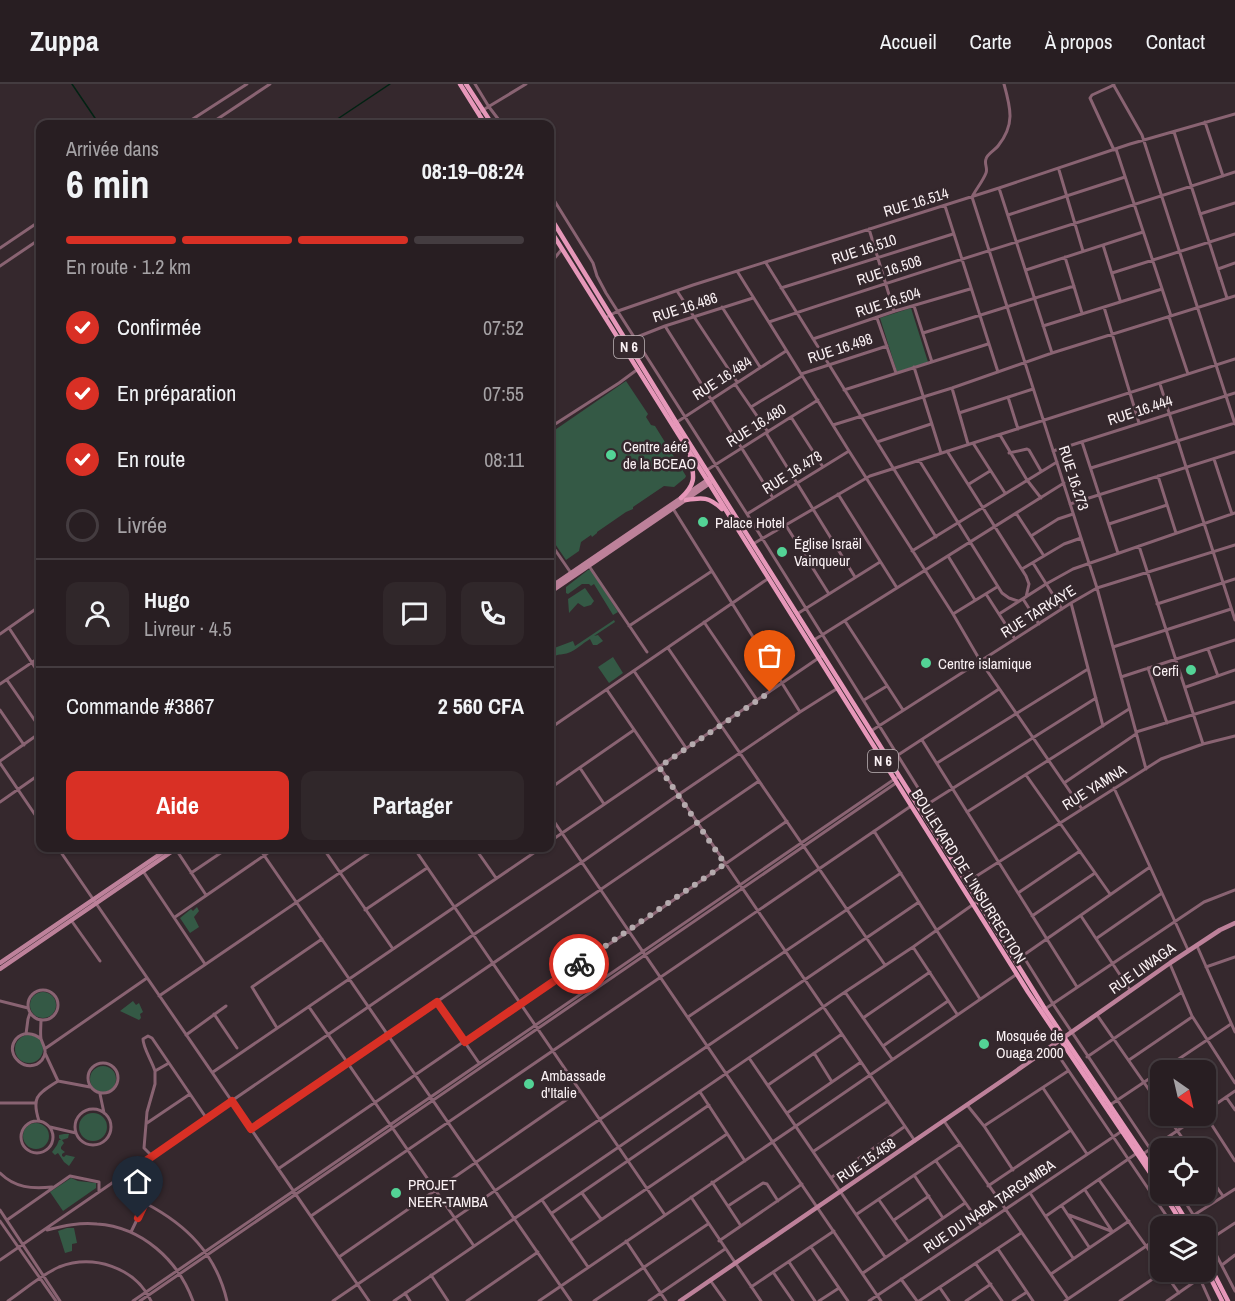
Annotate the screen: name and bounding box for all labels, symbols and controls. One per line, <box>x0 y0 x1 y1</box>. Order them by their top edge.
text: Zuppa <box>30 22 99 60</box>
text: Accueil <box>880 27 937 56</box>
text: Carte <box>970 27 1012 56</box>
text: À propos <box>1045 27 1113 56</box>
text: Contact <box>1146 27 1205 56</box>
text: Arrivée dans <box>66 135 159 162</box>
text: 08:19–08:24 <box>422 156 524 186</box>
text: 6 min <box>66 158 150 210</box>
street label: RUE 16.514 <box>881 182 951 222</box>
street label: RUE 16.510 <box>829 229 899 269</box>
street label: RUE 16.508 <box>854 250 924 290</box>
text: En route · 1.2 km <box>66 253 191 280</box>
street label: RUE 16.504 <box>853 282 923 322</box>
street label: RUE 16.486 <box>650 287 720 327</box>
icon: check <box>66 311 99 344</box>
text: Confirmée <box>117 312 201 342</box>
text: 07:52 <box>483 314 524 341</box>
street label: RUE 16.498 <box>805 328 875 368</box>
road number: N 6 <box>614 336 644 358</box>
street label: RUE 16.484 <box>688 351 756 405</box>
icon: check <box>66 377 99 410</box>
text: En préparation <box>117 378 236 408</box>
text: 07:55 <box>483 380 524 407</box>
street label: RUE 16.444 <box>1105 390 1175 430</box>
street label: RUE 16.480 <box>722 398 790 452</box>
place label: Centre aéré de la BCEAO <box>623 436 696 474</box>
icon: check <box>66 443 99 476</box>
street label: RUE 16.273 <box>1054 443 1094 513</box>
text: En route <box>117 444 185 474</box>
street label: RUE 16.478 <box>758 445 826 499</box>
text: 08:11 <box>484 446 524 473</box>
marker: Centre aéré de la BCEAO <box>604 448 618 462</box>
text: Livrée <box>117 510 167 540</box>
place label: Palace Hotel <box>715 512 785 533</box>
marker: Palace Hotel <box>696 515 710 529</box>
place label: Église Israël Vainqueur <box>794 533 862 571</box>
marker: Église Israël Vainqueur <box>775 545 789 559</box>
street label: RUE TARKAYE <box>996 580 1080 642</box>
button: person <box>66 582 129 645</box>
button: chat <box>383 582 446 645</box>
button: phone <box>461 582 524 645</box>
text: Hugo <box>144 585 190 615</box>
text: Livreur · 4.5 <box>144 615 232 642</box>
pin <box>744 630 795 692</box>
icon: bag <box>753 639 786 672</box>
place label: Centre islamique <box>938 653 1032 674</box>
marker: Centre islamique <box>919 656 933 670</box>
place label: Cerfi <box>1152 660 1179 681</box>
marker: Cerfi <box>1184 663 1198 677</box>
text: Commande #3867 <box>66 691 214 721</box>
text: 2 560 CFA <box>438 691 524 721</box>
road number: N 6 <box>868 750 898 772</box>
street label: RUE YAMNA <box>1058 759 1131 815</box>
button: Aide <box>66 771 289 840</box>
button: Partager <box>301 771 524 840</box>
street label: BOULEVARD DE L'INSURRECTION <box>907 785 1031 967</box>
courier <box>549 934 609 994</box>
street label: RUE LIWAGA <box>1105 937 1180 999</box>
icon: bike <box>563 948 596 981</box>
place label: Mosquée de Ouaga 2000 <box>996 1025 1064 1063</box>
marker: Mosquée de Ouaga 2000 <box>977 1037 991 1051</box>
north arrow <box>1150 1060 1216 1126</box>
map controls <box>1150 1060 1216 1282</box>
place label: Ambassade d'Italie <box>540 1065 606 1103</box>
marker: Ambassade d'Italie <box>522 1077 536 1091</box>
street label: RUE 15.458 <box>832 1132 900 1187</box>
button: locate <box>1150 1138 1216 1204</box>
street label: RUE DU NABA TARGAMBA <box>919 1154 1060 1258</box>
pin <box>112 1156 163 1218</box>
icon: home <box>121 1165 154 1198</box>
place label: PROJET NEER-TAMBA <box>408 1174 489 1212</box>
marker: PROJET NEER-TAMBA <box>389 1186 403 1200</box>
button: layers <box>1150 1216 1216 1282</box>

